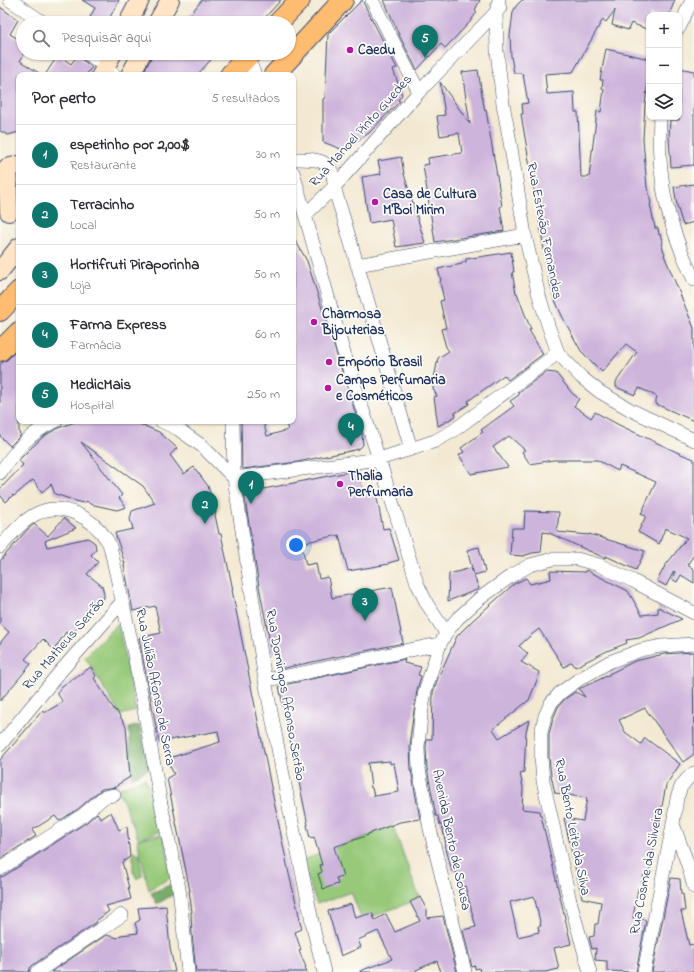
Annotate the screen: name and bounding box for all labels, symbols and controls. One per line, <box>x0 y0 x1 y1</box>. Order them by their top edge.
map controls <box>646 12 682 120</box>
button: + <box>646 12 682 48</box>
search box <box>16 16 296 60</box>
pin: 5 <box>412 25 438 58</box>
icon: search <box>30 27 52 49</box>
text: Pesquisar aqui <box>62 27 151 49</box>
place label: Caedu <box>358 40 395 61</box>
marker: Caedu <box>345 45 355 55</box>
button: − <box>646 48 682 84</box>
street label: Rua Manoel Pinto Guedes <box>304 70 418 192</box>
button: layers <box>646 84 682 120</box>
text: Por perto <box>32 86 96 111</box>
text: 5 resultados <box>211 89 280 108</box>
text: espetinho por 2,00$ <box>70 134 189 156</box>
text: 1 <box>43 145 47 164</box>
text: 30 m <box>256 145 280 164</box>
text: Restaurante <box>70 156 136 175</box>
street label: Rua Estevão Fernandes <box>520 161 568 301</box>
place label: Casa de Cultura M'Boi Mirim <box>383 184 477 221</box>
text: Terracinho <box>70 194 134 216</box>
marker: Casa de Cultura M'Boi Mirim <box>370 197 380 207</box>
text: 2 <box>42 205 48 224</box>
text: 50 m <box>254 205 280 224</box>
text: Local <box>70 216 97 235</box>
text: Hortifruti Piraporinha <box>70 254 199 276</box>
text: 3 <box>42 265 48 284</box>
text: 50 m <box>254 265 280 284</box>
text: Loja <box>70 276 91 295</box>
place label: Charmosa Bijouterias <box>321 304 385 341</box>
text: Farma Express <box>70 314 167 336</box>
marker: Charmosa Bijouterias <box>309 317 319 327</box>
text: 4 <box>42 325 48 344</box>
text: 60 m <box>255 325 280 344</box>
text: Farmácia <box>70 336 121 355</box>
place label: Empório Brasil <box>337 352 423 373</box>
marker: Empório Brasil <box>324 357 334 367</box>
place label: Camps Perfumaria e Cosméticos <box>336 370 446 407</box>
text: MedicMais <box>70 374 131 396</box>
marker: Camps Perfumaria e Cosméticos <box>323 383 333 393</box>
text: 5 <box>41 385 49 404</box>
text: 250 m <box>247 385 280 404</box>
text: Hospital <box>70 396 114 415</box>
pin: 4 <box>338 413 364 446</box>
place label: Thalia Perfumaria <box>348 466 414 503</box>
pin: 1 <box>238 471 264 504</box>
marker: Thalia Perfumaria <box>335 479 345 489</box>
pin: 2 <box>192 491 218 524</box>
your location <box>286 535 306 555</box>
pin: 3 <box>352 588 378 621</box>
street label: Rua Matheus Serrão <box>18 593 110 695</box>
street label: Rua Julião Afonso de Serra <box>129 607 181 767</box>
street label: Rua Domingos Afonso Sertão <box>259 608 310 783</box>
street label: Rua Bento Leite da Silva <box>548 757 596 897</box>
street label: Avenida Bento de Sousa <box>426 768 476 912</box>
street label: Rua Cosme da Silveira <box>624 806 670 936</box>

